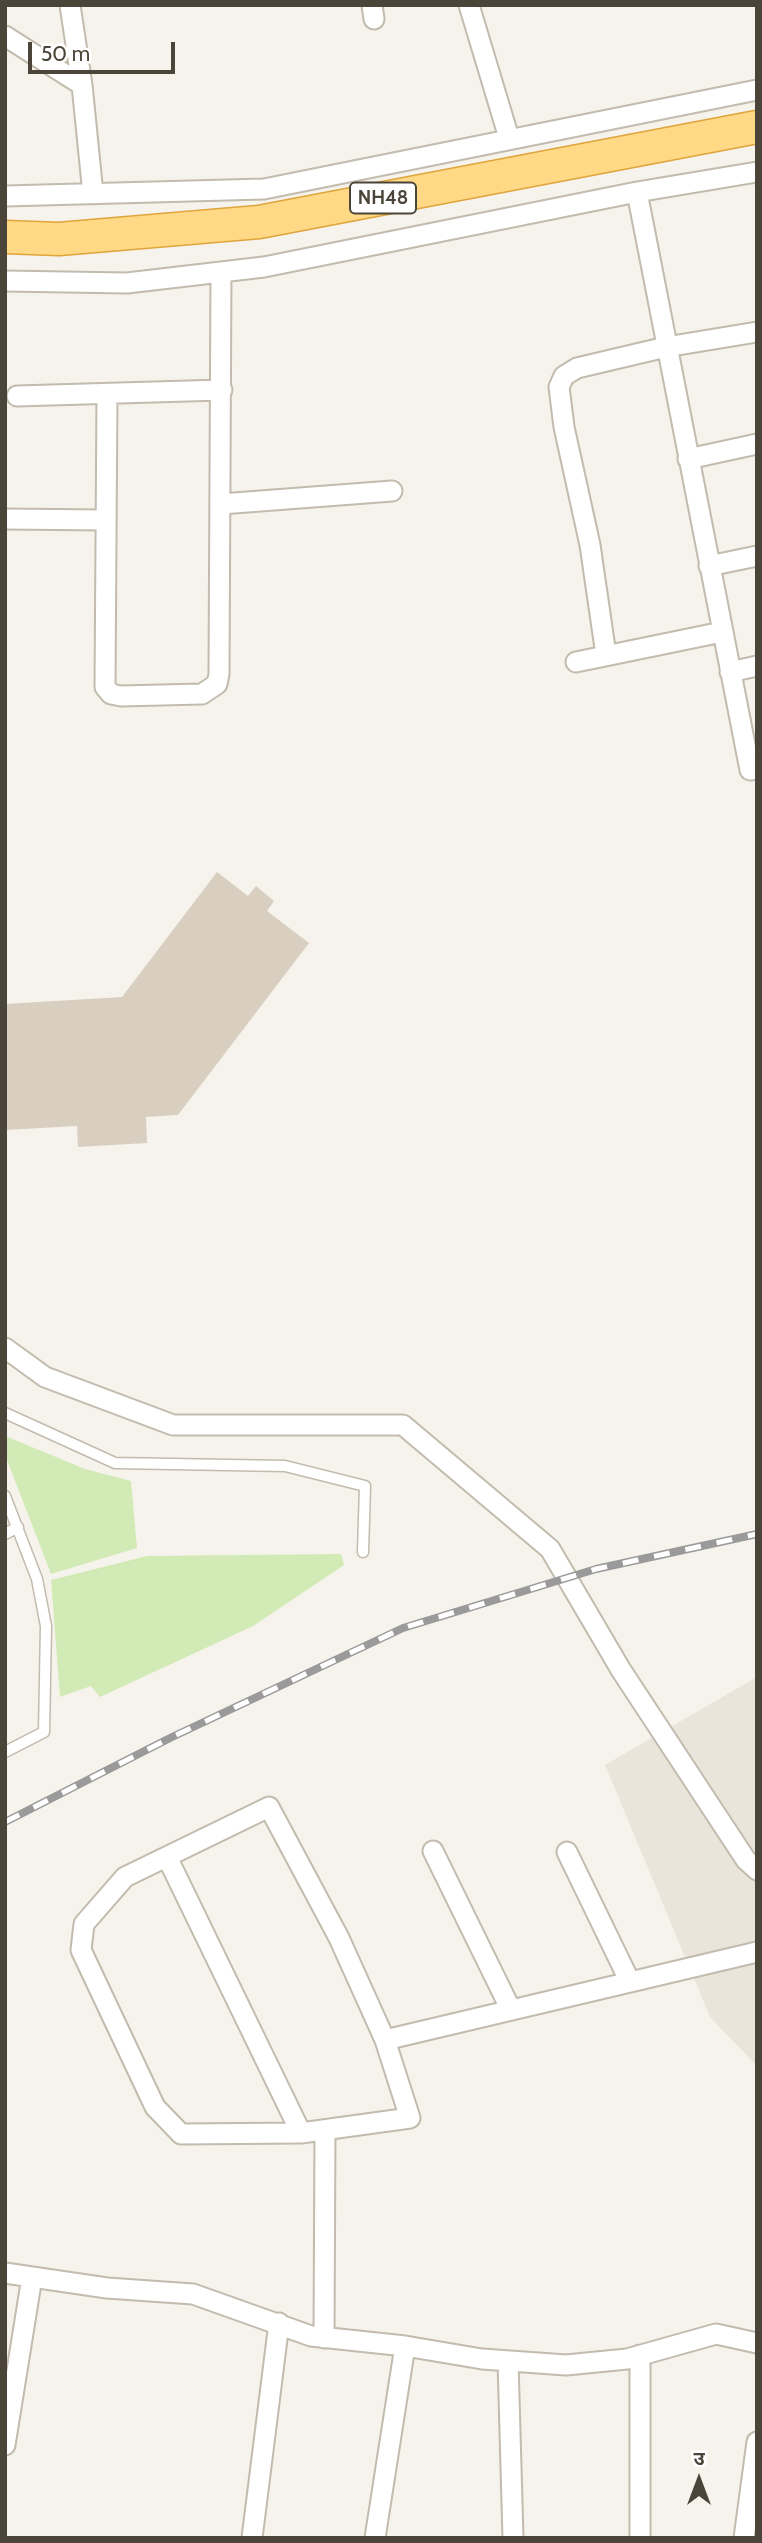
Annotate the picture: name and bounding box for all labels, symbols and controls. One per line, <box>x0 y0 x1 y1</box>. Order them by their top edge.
scale bar <box>32 28 178 72</box>
text: 50 m <box>41 41 90 66</box>
road number: NH48 <box>350 182 416 214</box>
north arrow <box>664 2445 734 2515</box>
text: उ <box>693 2447 705 2470</box>

